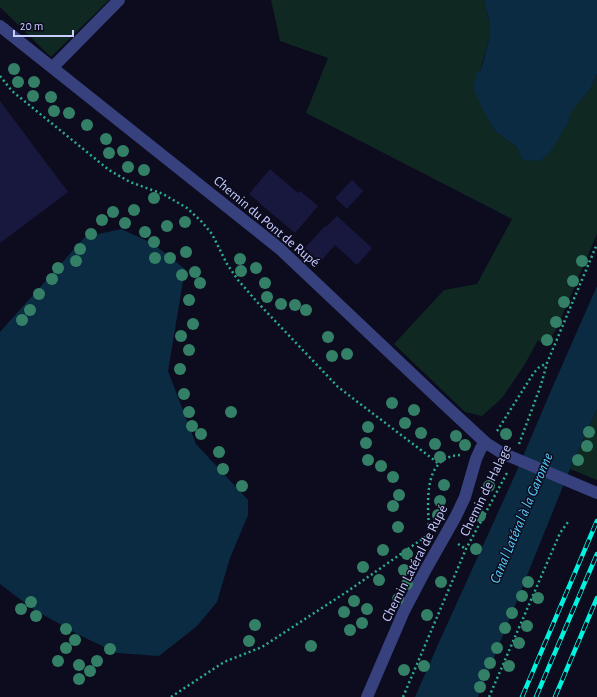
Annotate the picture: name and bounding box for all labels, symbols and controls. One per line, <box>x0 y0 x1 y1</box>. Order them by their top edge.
scale bar <box>14 12 73 38</box>
text: 20 m <box>20 20 43 32</box>
street label: Chemin du Pont de Rupé <box>211 173 322 270</box>
street label: Chemin de Halage <box>458 442 514 539</box>
water label: Canal Latéral à la Garonne <box>487 450 556 586</box>
street label: Chemin Latéral de Rupé <box>379 503 450 624</box>

